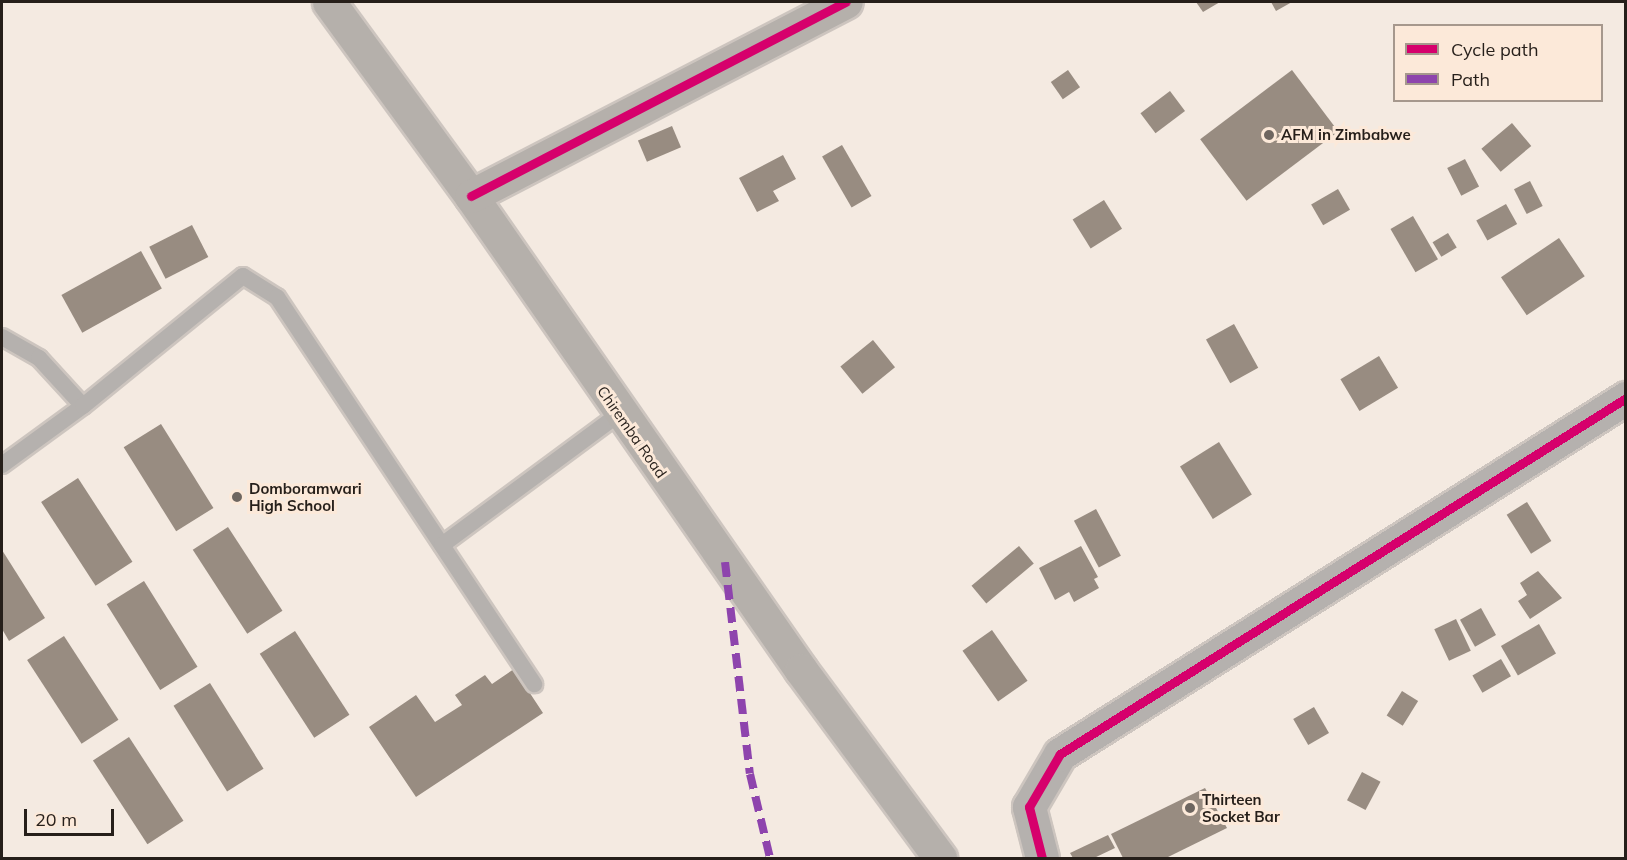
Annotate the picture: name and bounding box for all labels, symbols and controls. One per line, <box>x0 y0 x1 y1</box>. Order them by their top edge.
legend <box>1393 24 1603 102</box>
text: Cycle path <box>1451 38 1538 61</box>
text: Path <box>1451 68 1490 91</box>
place label: AFM in Zimbabwe <box>1281 126 1411 144</box>
marker: AFM in Zimbabwe <box>1262 128 1276 142</box>
street label: Chiremba Road <box>594 383 670 481</box>
place label: Domboramwari High School <box>249 479 362 514</box>
marker: Domboramwari High School <box>230 490 244 504</box>
place label: Thirteen Socket Bar <box>1202 790 1280 825</box>
scale bar <box>27 797 117 835</box>
marker: Thirteen Socket Bar <box>1183 801 1197 815</box>
text: 20 m <box>35 808 77 831</box>

